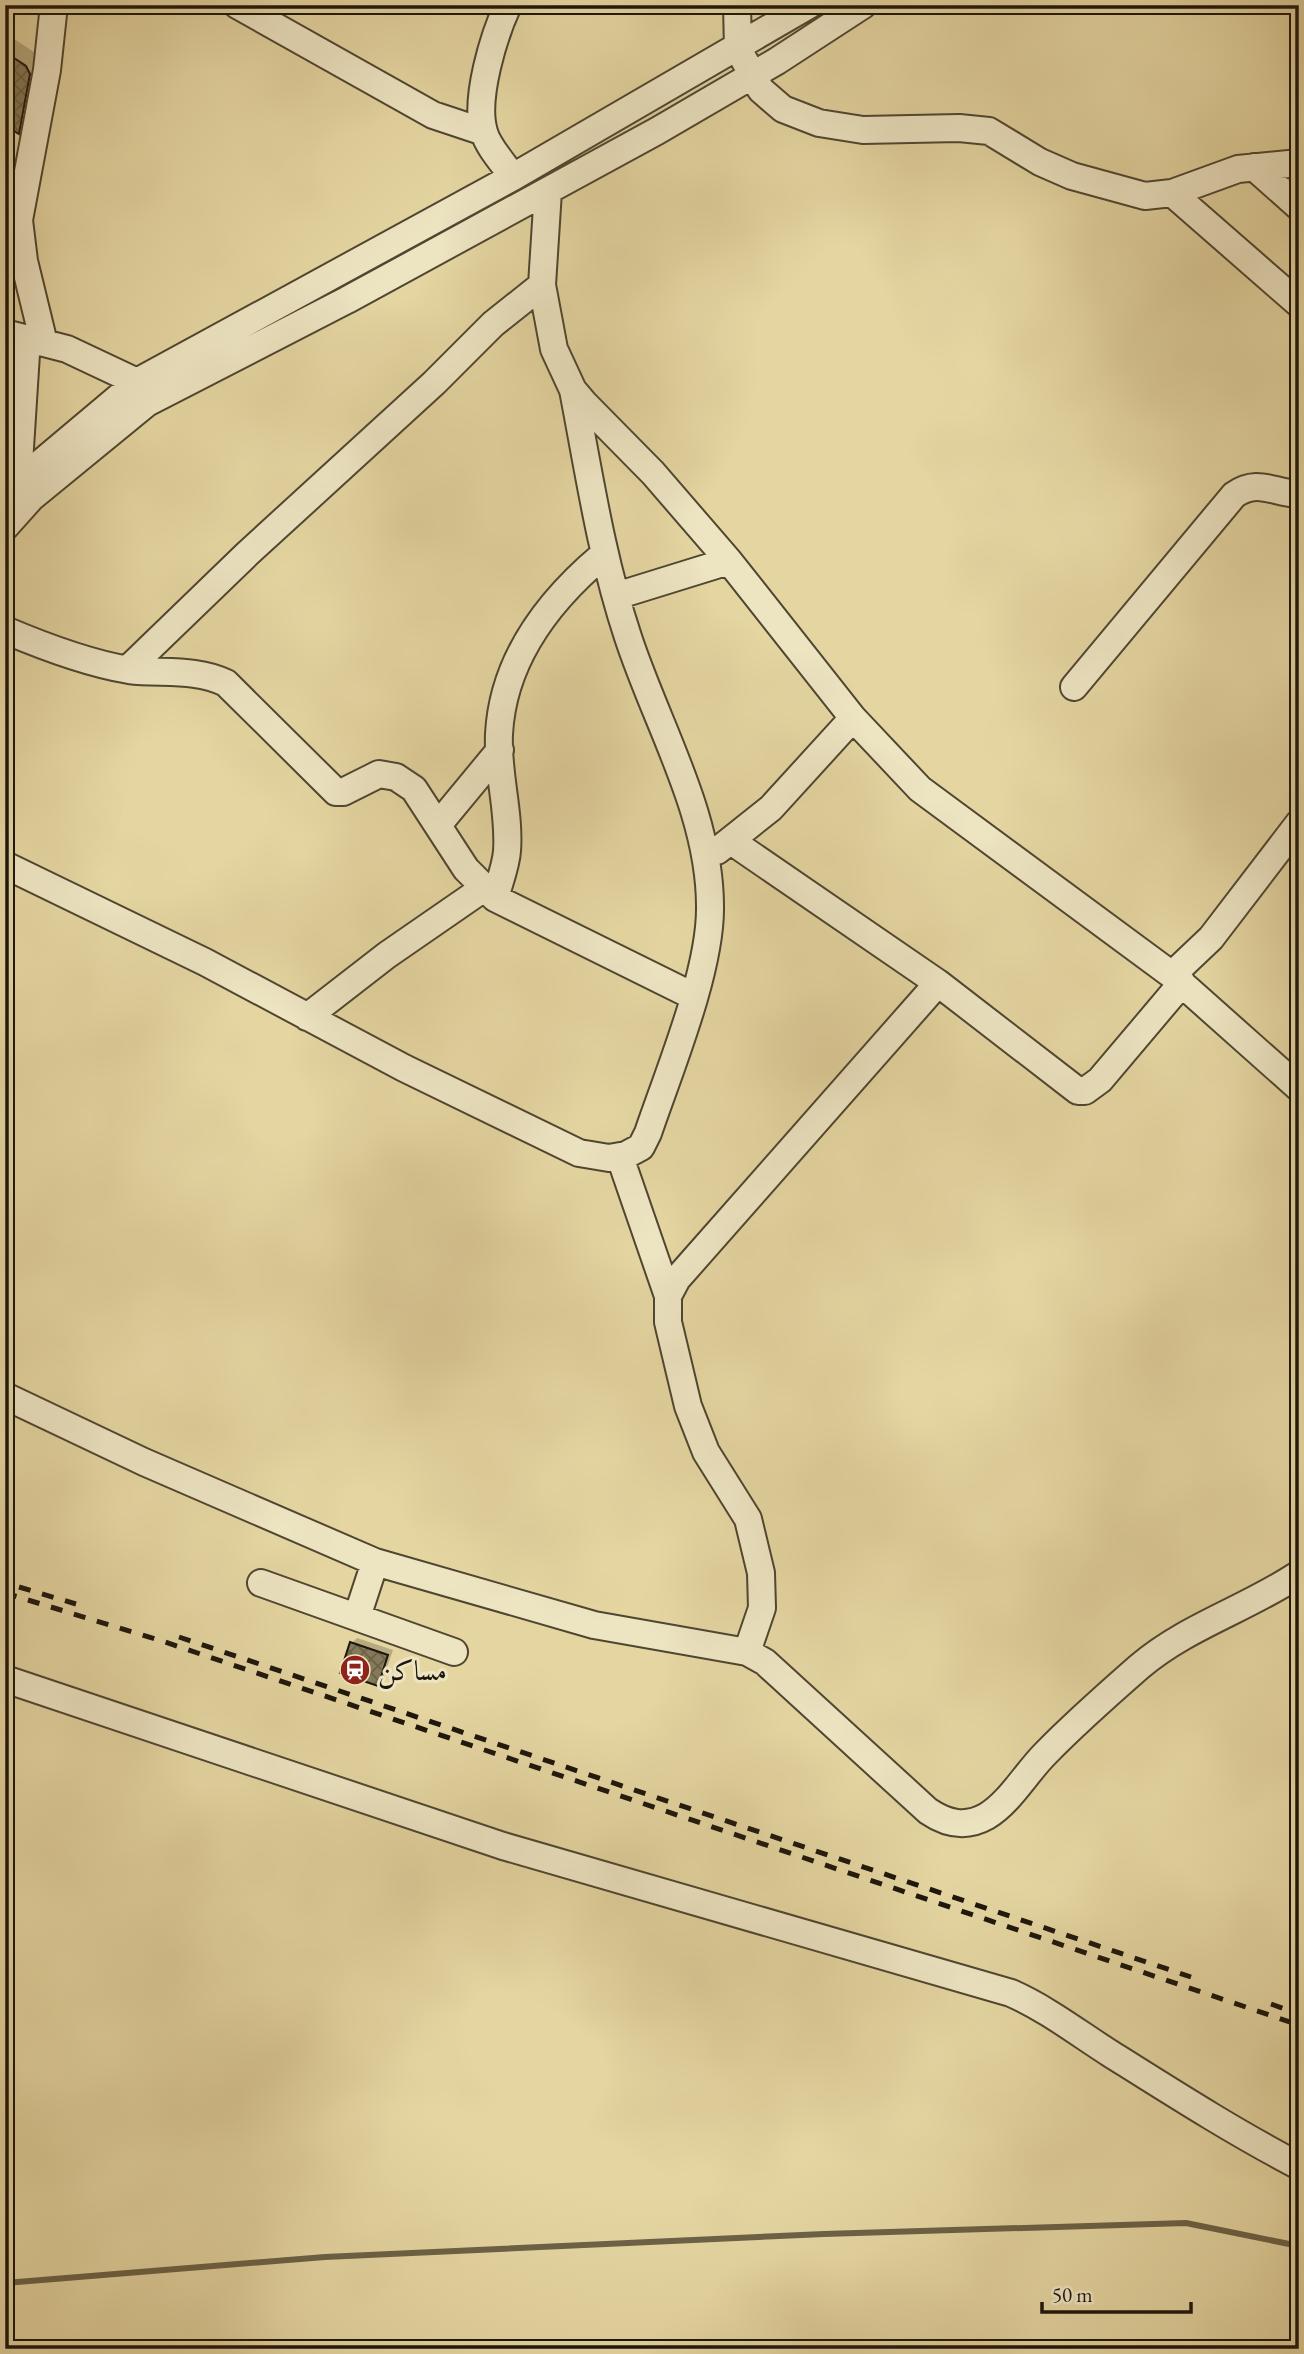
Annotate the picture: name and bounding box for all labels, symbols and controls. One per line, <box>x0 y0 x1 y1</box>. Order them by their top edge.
place label: مساكن <box>378 1652 447 1689</box>
station icon: مساكن <box>338 1653 372 1687</box>
scale bar <box>1042 2270 1190 2314</box>
text: 50 m <box>1052 2281 1093 2308</box>

